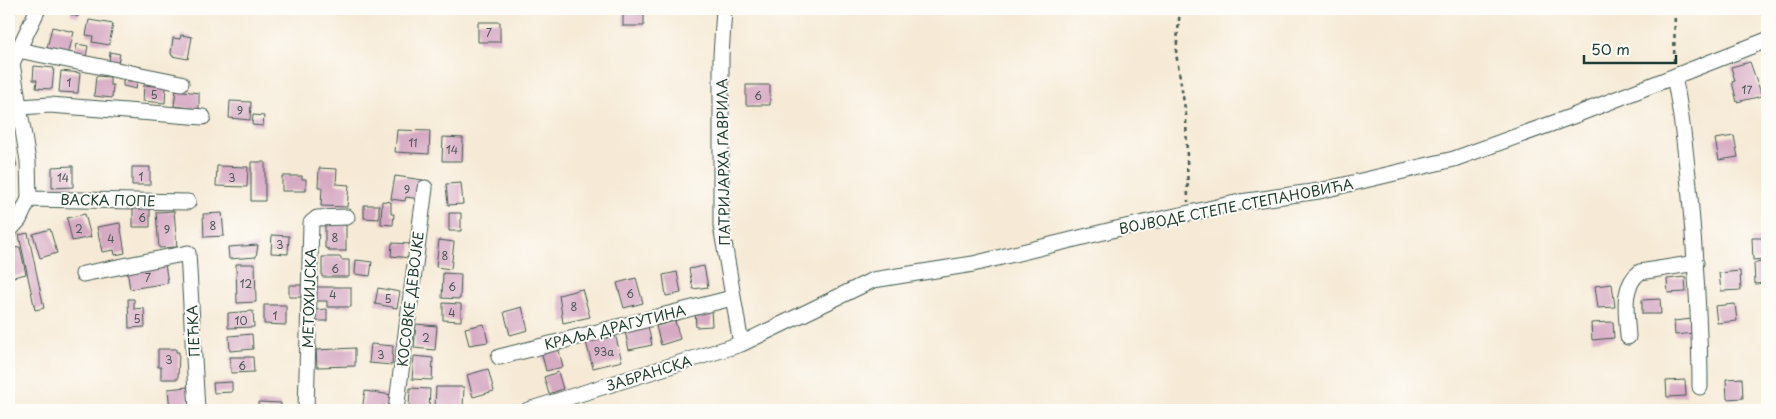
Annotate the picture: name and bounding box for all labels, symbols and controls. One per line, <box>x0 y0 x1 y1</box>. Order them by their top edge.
house number: 7 <box>486 24 492 41</box>
scale bar <box>1584 32 1676 64</box>
text: 50 m <box>1591 37 1630 60</box>
house number: 1 <box>67 74 72 91</box>
street label: ПАТРИЈАРХА ГАВРИЛА <box>711 78 735 246</box>
house number: 17 <box>1742 81 1753 98</box>
house number: 5 <box>150 86 158 103</box>
house number: 6 <box>754 87 762 104</box>
house number: 9 <box>237 102 243 119</box>
house number: 11 <box>408 134 418 151</box>
house number: 14 <box>446 141 458 158</box>
house number: 1 <box>139 168 144 185</box>
house number: 14 <box>57 169 69 186</box>
house number: 3 <box>228 169 236 186</box>
street label: ВОЈВОДЕ СТЕПЕ СТЕПАНОВИЋА <box>1117 173 1355 239</box>
house number: 9 <box>404 181 410 198</box>
street label: ВАСКА ПОПЕ <box>60 189 156 211</box>
house number: 6 <box>138 209 146 226</box>
house number: 8 <box>210 217 217 234</box>
house number: 2 <box>75 220 83 237</box>
house number: 9 <box>164 221 170 238</box>
house number: 8 <box>332 229 339 246</box>
house number: 4 <box>107 230 115 247</box>
street label: КОСОВКЕ ДЕВОЈКЕ <box>391 230 429 368</box>
house number: 3 <box>276 236 284 253</box>
street label: МЕТОХИЈСКА <box>297 247 321 348</box>
house number: 8 <box>442 247 449 264</box>
house number: 6 <box>331 260 339 277</box>
house number: 7 <box>145 269 151 286</box>
house number: 12 <box>240 275 253 292</box>
house number: 6 <box>448 278 456 295</box>
house number: 6 <box>626 285 634 302</box>
house number: 4 <box>329 286 337 303</box>
house number: 5 <box>384 290 392 307</box>
house number: 8 <box>571 298 578 315</box>
street label: КРАЉА ДРАГУТИНА <box>542 299 688 355</box>
street label: ПЕЋКА <box>181 304 205 358</box>
house number: 4 <box>448 304 456 321</box>
house number: 1 <box>273 307 278 324</box>
house number: 5 <box>133 310 141 327</box>
house number: 10 <box>235 312 247 329</box>
house number: 2 <box>422 329 430 346</box>
house number: 93a <box>594 343 614 360</box>
house number: 3 <box>377 346 385 363</box>
street label: ЗАБРАНСКА <box>604 350 695 396</box>
house number: 3 <box>165 351 173 368</box>
house number: 6 <box>238 357 246 374</box>

